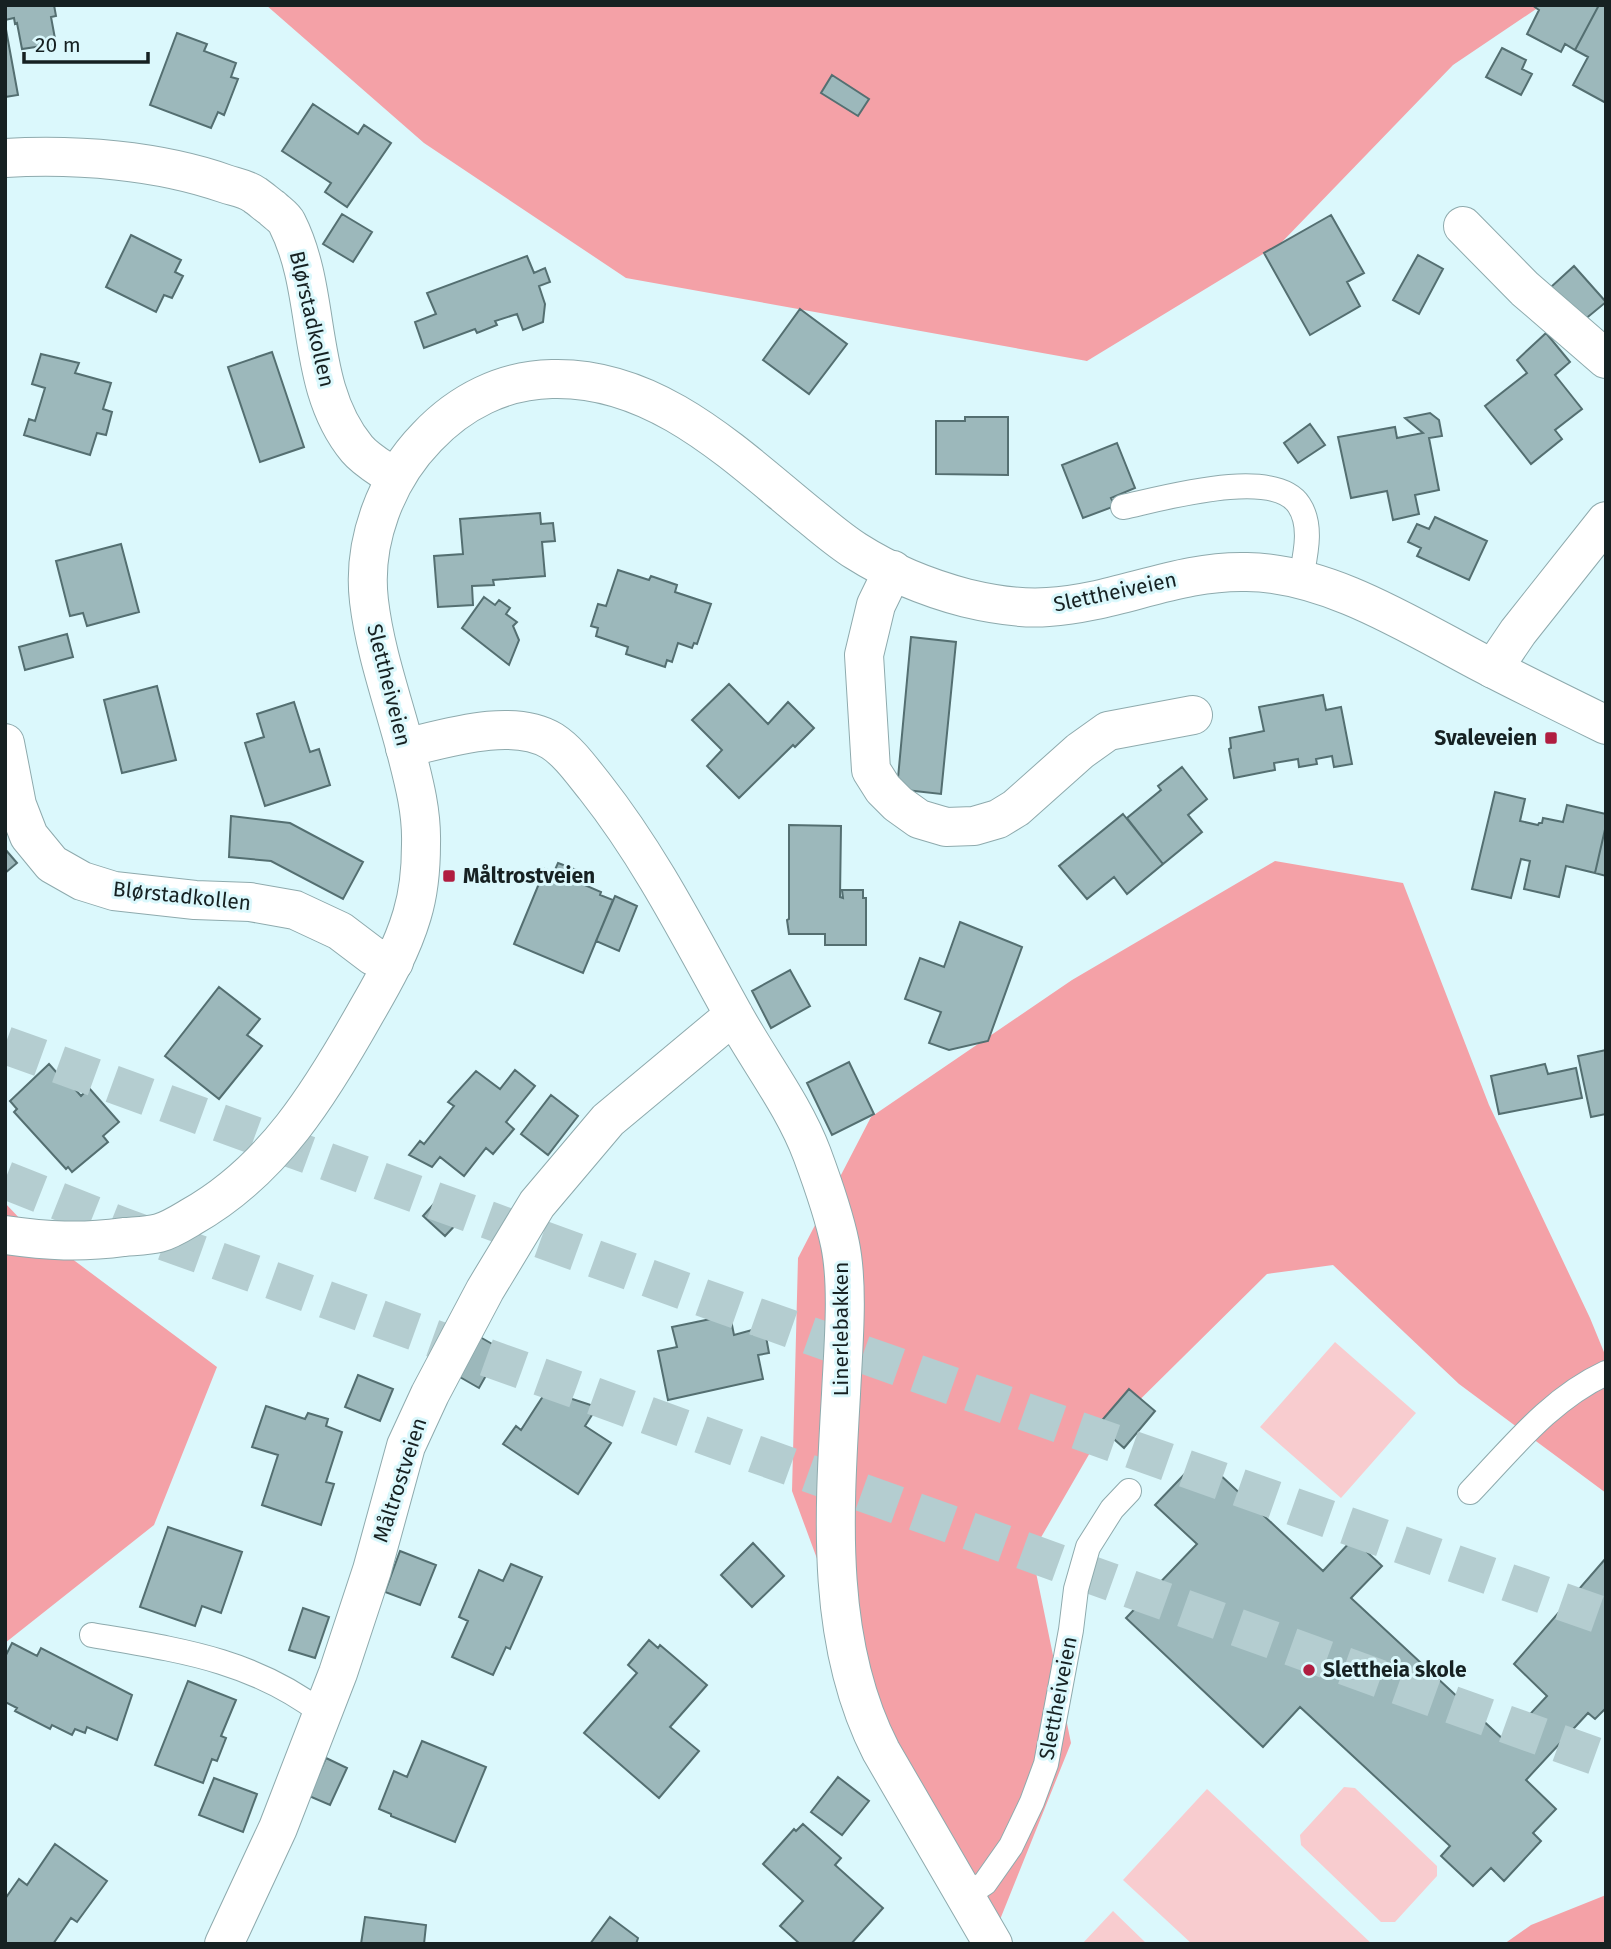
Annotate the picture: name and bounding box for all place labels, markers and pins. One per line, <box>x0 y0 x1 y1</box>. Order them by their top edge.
place label: Svaleveien <box>1434 725 1537 751</box>
marker: Svaleveien <box>1543 730 1559 746</box>
place label: Måltrostveien <box>463 863 595 889</box>
marker: Måltrostveien <box>441 868 457 884</box>
place label: Slettheia skole <box>1323 1657 1467 1683</box>
marker: Slettheia skole <box>1301 1662 1317 1678</box>

